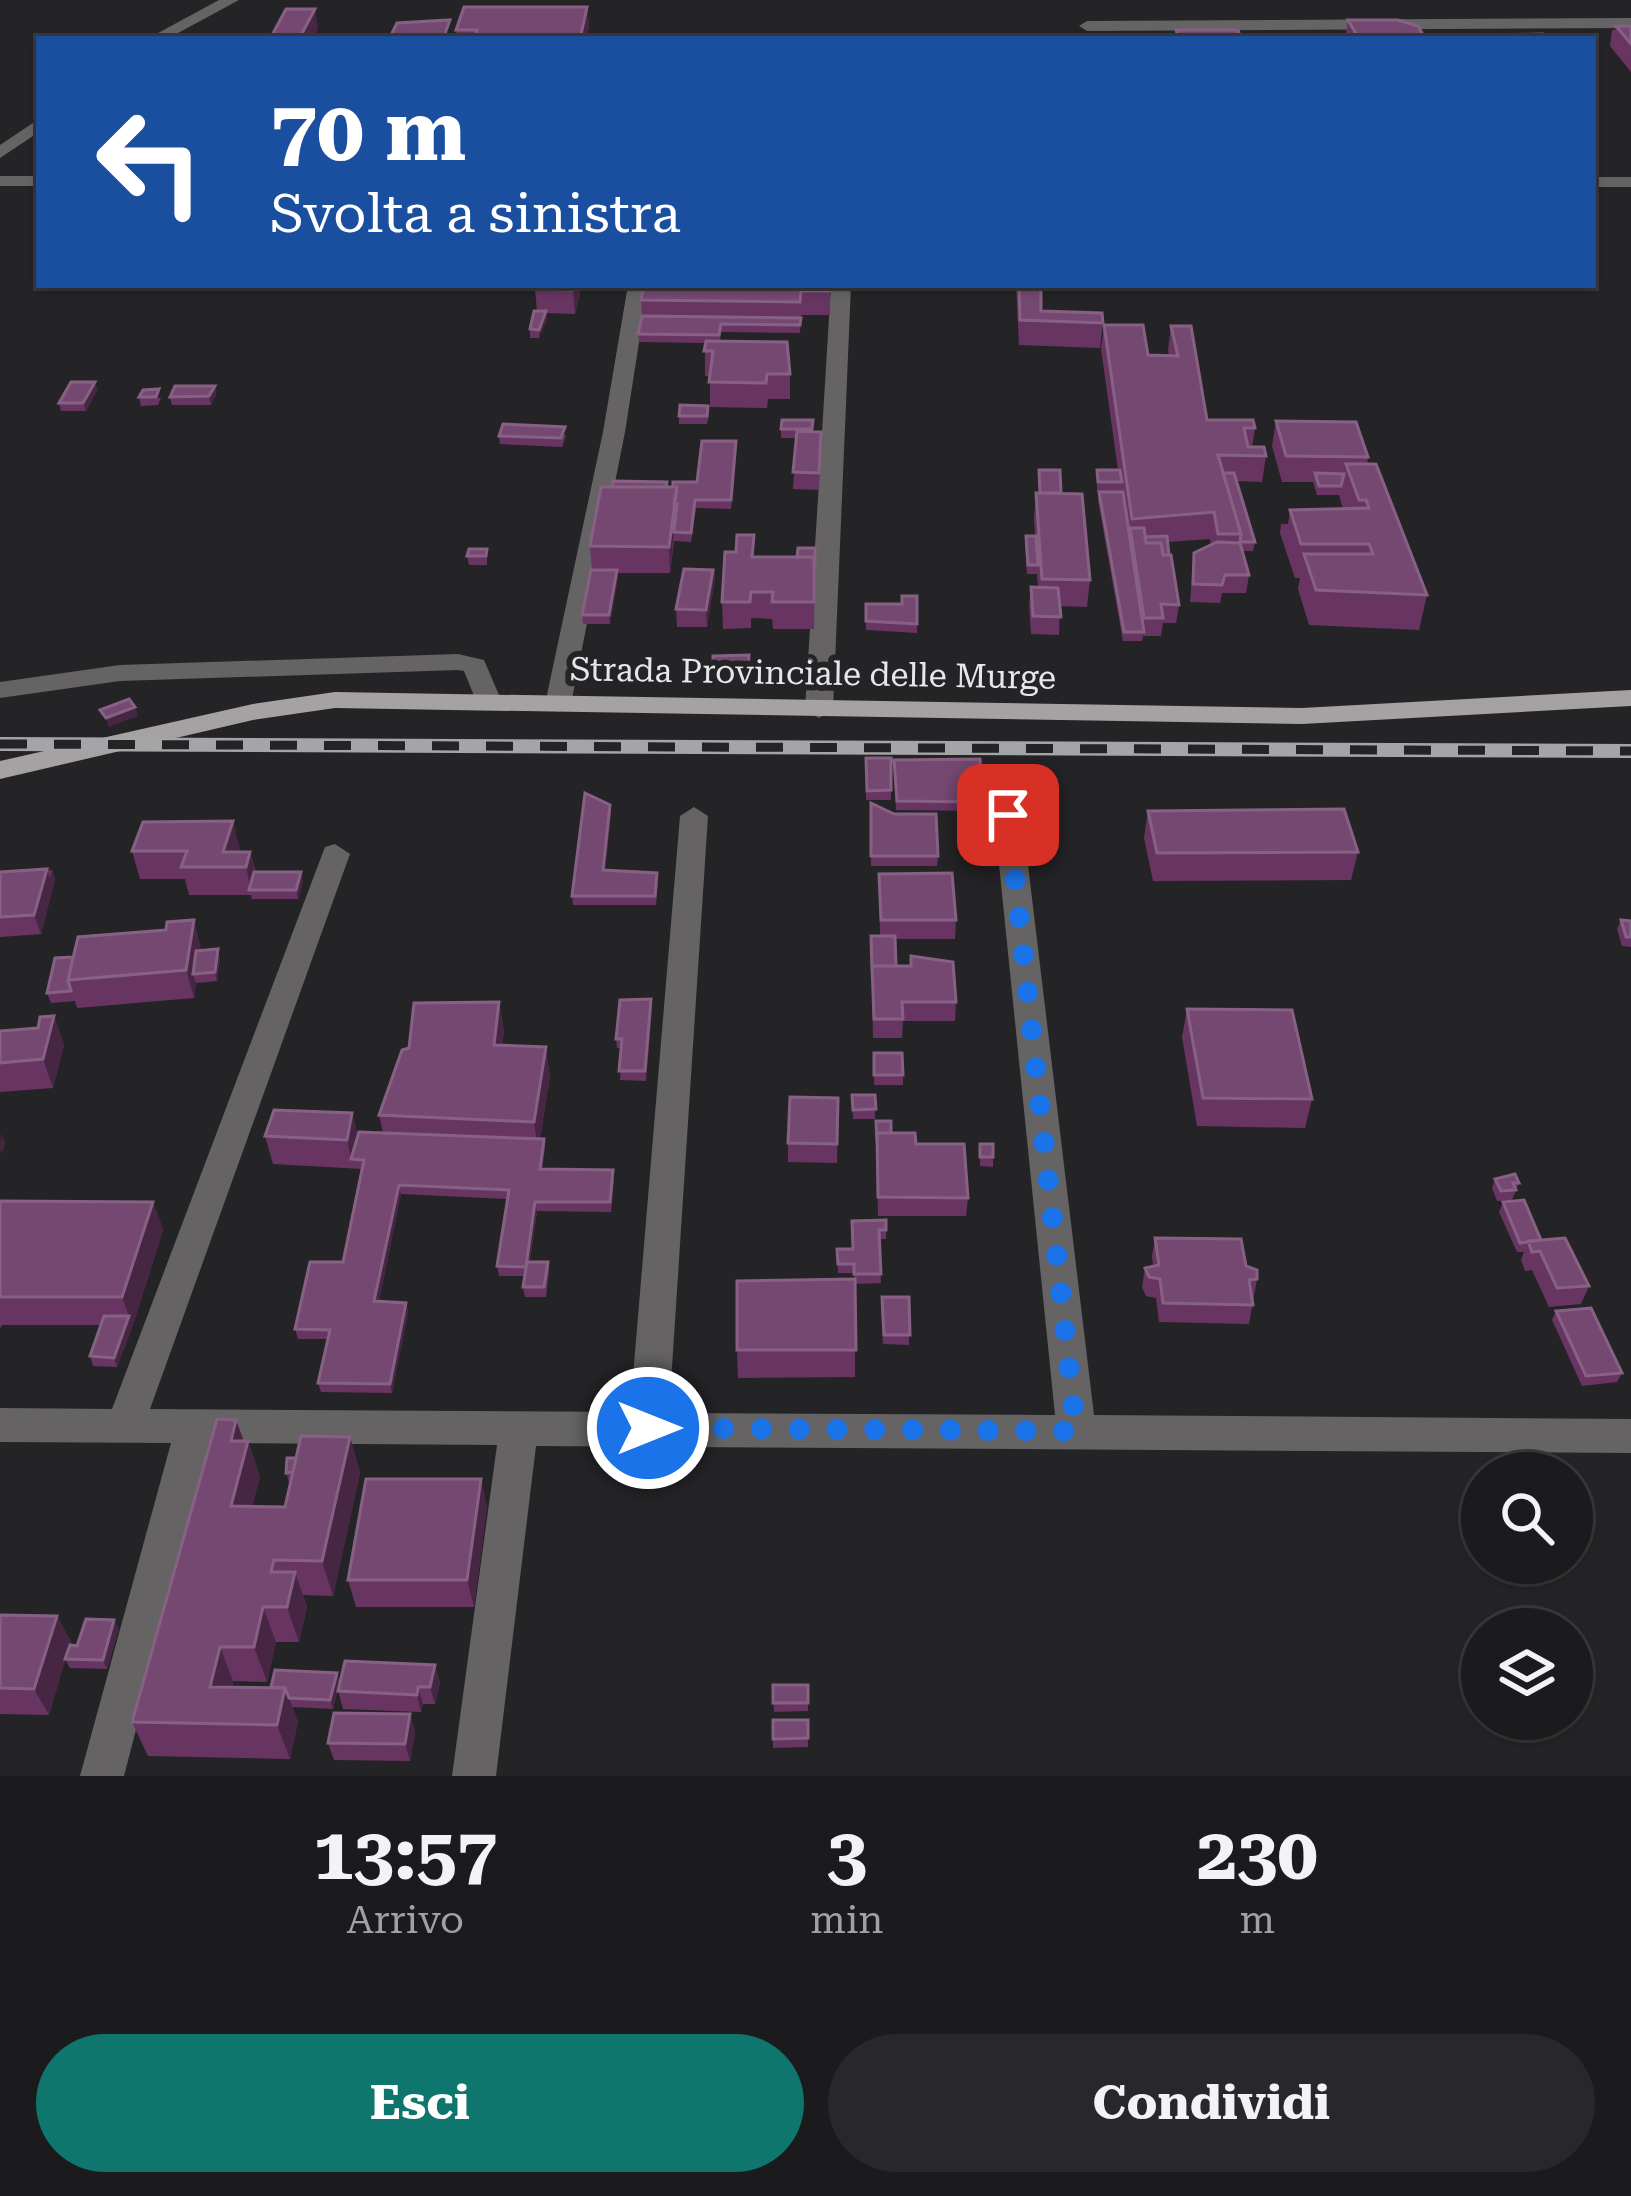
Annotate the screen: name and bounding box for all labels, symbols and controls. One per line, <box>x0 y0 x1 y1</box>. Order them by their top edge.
text: 70 m <box>270 82 466 180</box>
icon: left <box>72 84 228 240</box>
text: Svolta a sinistra <box>270 182 681 245</box>
street label: Strada Provinciale delle Murge <box>570 649 1056 697</box>
pin <box>957 764 1059 866</box>
icon: arrive <box>975 782 1041 848</box>
position arrow <box>585 1365 711 1491</box>
map controls <box>1461 1452 1593 1740</box>
button: search <box>1461 1452 1593 1584</box>
button: layers <box>1461 1608 1593 1740</box>
text: 13:57 <box>313 1812 497 1897</box>
text: 3 <box>827 1812 867 1897</box>
text: 230 <box>1197 1812 1318 1897</box>
text: Arrivo <box>346 1897 464 1943</box>
text: min <box>810 1897 884 1943</box>
text: m <box>1239 1897 1275 1943</box>
button: Esci <box>36 2034 804 2172</box>
button: Condividi <box>828 2034 1595 2172</box>

